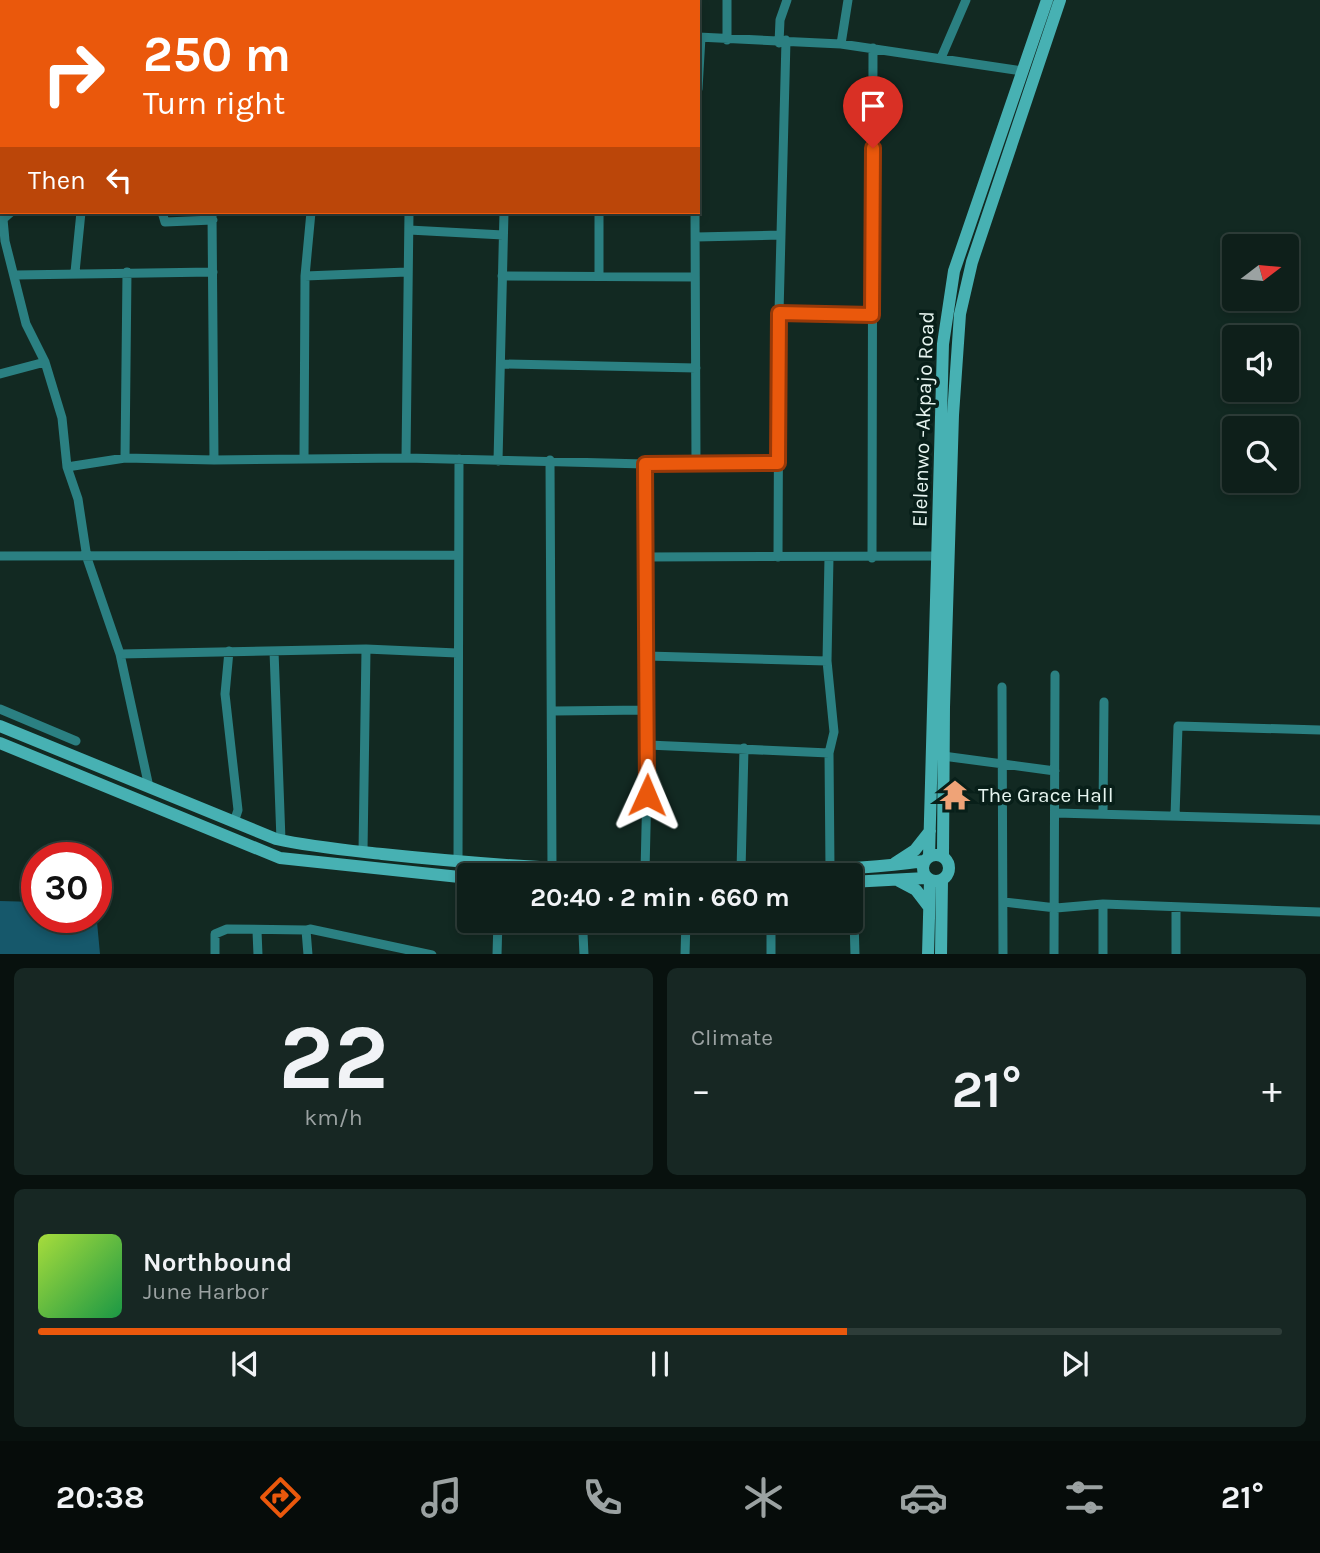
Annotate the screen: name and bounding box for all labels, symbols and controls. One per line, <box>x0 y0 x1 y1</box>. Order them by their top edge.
text: 250 m <box>143 26 291 83</box>
icon: right <box>28 28 119 119</box>
pin <box>843 76 903 148</box>
text: Turn right <box>143 85 285 122</box>
icon: arrive <box>854 87 892 125</box>
icon: left <box>100 161 138 199</box>
text: Then <box>28 165 86 196</box>
north arrow <box>1222 234 1298 312</box>
map controls <box>1222 234 1299 493</box>
street label: Elelenwo -Akpajo Road <box>907 311 939 527</box>
button: sound <box>1222 325 1299 402</box>
button: search <box>1222 416 1299 493</box>
position arrow <box>610 758 684 832</box>
temple icon: The Grace Hall <box>938 778 972 812</box>
place label: The Grace Hall <box>978 783 1114 807</box>
speed limit sign: 30 <box>21 842 112 933</box>
text: 20:40 · 2 min · 660 m <box>530 882 790 913</box>
text: 22 <box>278 1005 389 1111</box>
text: Climate <box>691 1024 773 1051</box>
text: 21° <box>951 1059 1022 1120</box>
text: − <box>691 1068 711 1113</box>
text: + <box>1262 1068 1282 1113</box>
text: km/h <box>304 1104 363 1131</box>
text: Northbound <box>143 1247 292 1278</box>
text: June Harbor <box>143 1278 268 1305</box>
icon: previous <box>226 1345 264 1383</box>
icon: pause <box>641 1345 679 1383</box>
icon: next <box>1056 1345 1094 1383</box>
icon: directions <box>256 1473 305 1522</box>
icon: music <box>417 1473 466 1522</box>
icon: phone <box>578 1473 627 1522</box>
icon: climate <box>739 1473 788 1522</box>
icon: car <box>899 1473 948 1522</box>
icon: filters <box>1060 1473 1109 1522</box>
text: 20:38 <box>56 1479 145 1516</box>
text: 21° <box>1221 1479 1264 1516</box>

